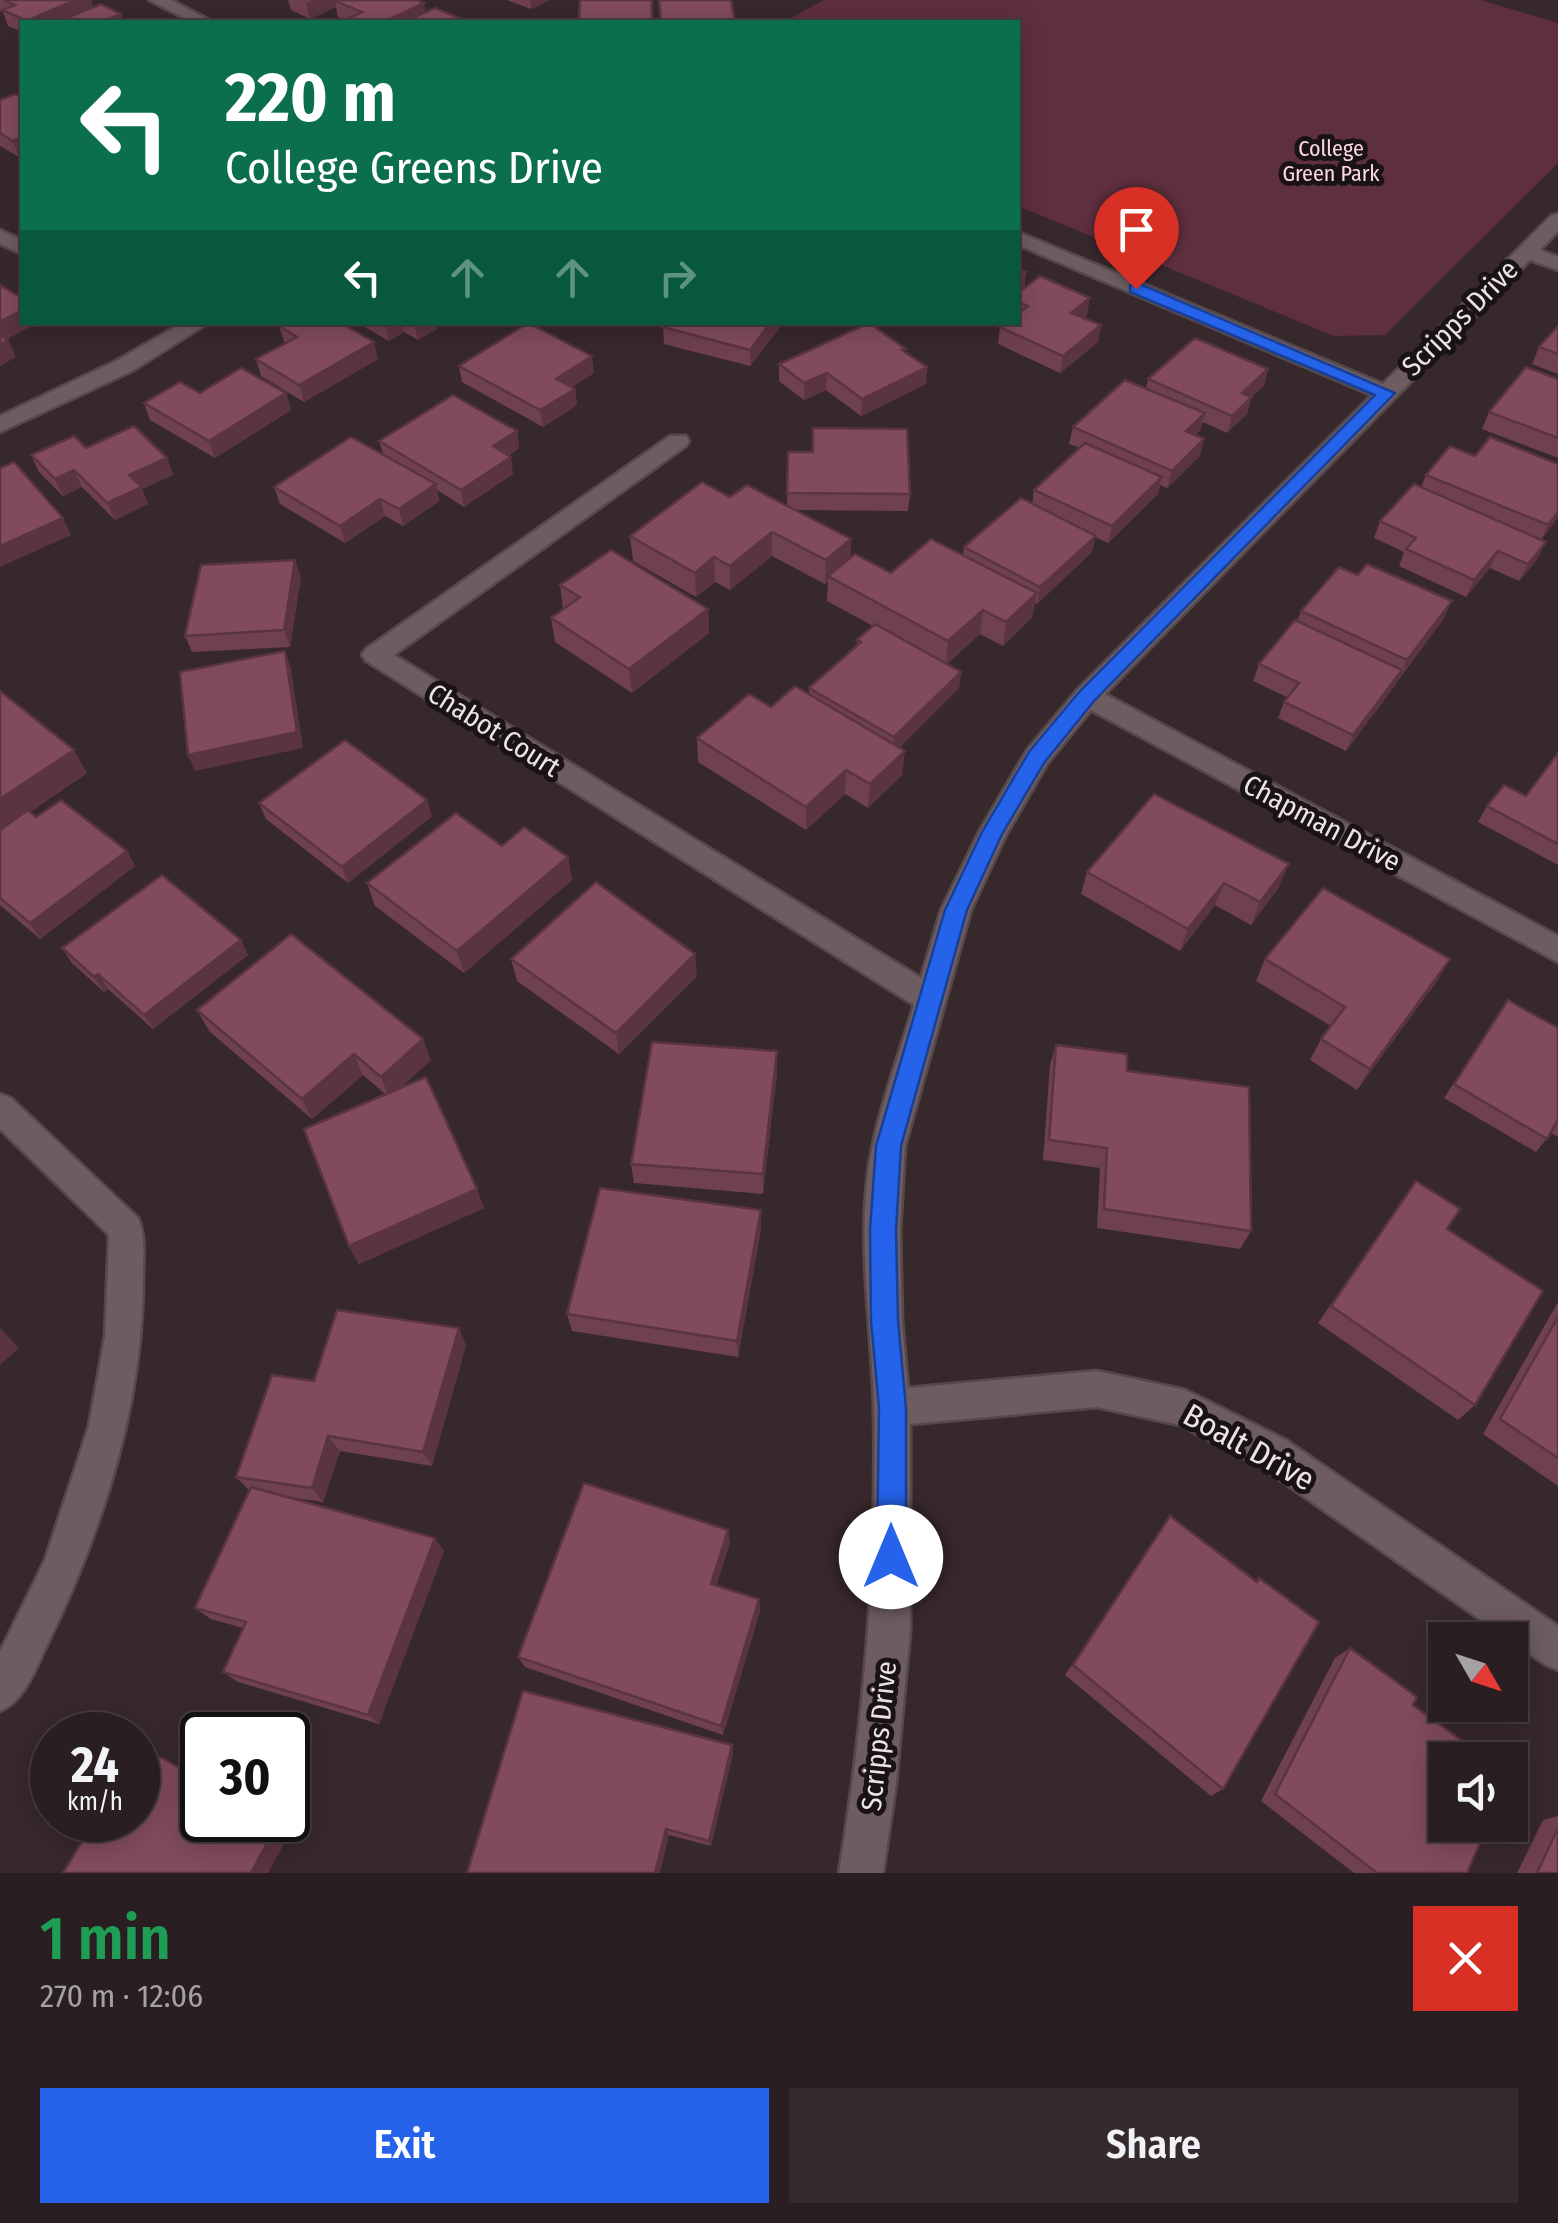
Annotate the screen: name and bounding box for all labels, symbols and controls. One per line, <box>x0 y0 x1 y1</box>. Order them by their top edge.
text: 220 m <box>225 56 396 140</box>
icon: left <box>60 60 190 190</box>
park label: College Green Park <box>1282 135 1380 187</box>
text: College Greens Drive <box>225 141 603 195</box>
pin <box>1094 187 1179 290</box>
icon: arrive <box>1109 202 1164 257</box>
icon: left <box>335 250 390 305</box>
icon: ahead <box>440 250 495 305</box>
icon: ahead <box>545 250 600 305</box>
icon: right <box>650 250 705 305</box>
street label: Scripps Drive <box>1395 253 1525 383</box>
street label: Chabot Court <box>422 676 567 784</box>
street label: Chapman Drive <box>1238 768 1406 878</box>
street label: Boalt Drive <box>1177 1396 1321 1498</box>
position arrow <box>839 1505 943 1609</box>
north arrow <box>1428 1622 1528 1722</box>
map controls <box>1428 1622 1528 1842</box>
street label: Scripps Drive <box>855 1660 903 1812</box>
speed limit sign: 30 <box>180 1712 310 1842</box>
text: 24 <box>71 1735 119 1795</box>
button: sound <box>1428 1742 1528 1842</box>
text: km/h <box>67 1787 123 1817</box>
text: 1 min <box>40 1903 171 1975</box>
button: close <box>1413 1906 1518 2011</box>
text: 270 m · 12:06 <box>40 1977 203 2015</box>
button: Exit <box>40 2088 769 2203</box>
button: Share <box>789 2088 1518 2203</box>

